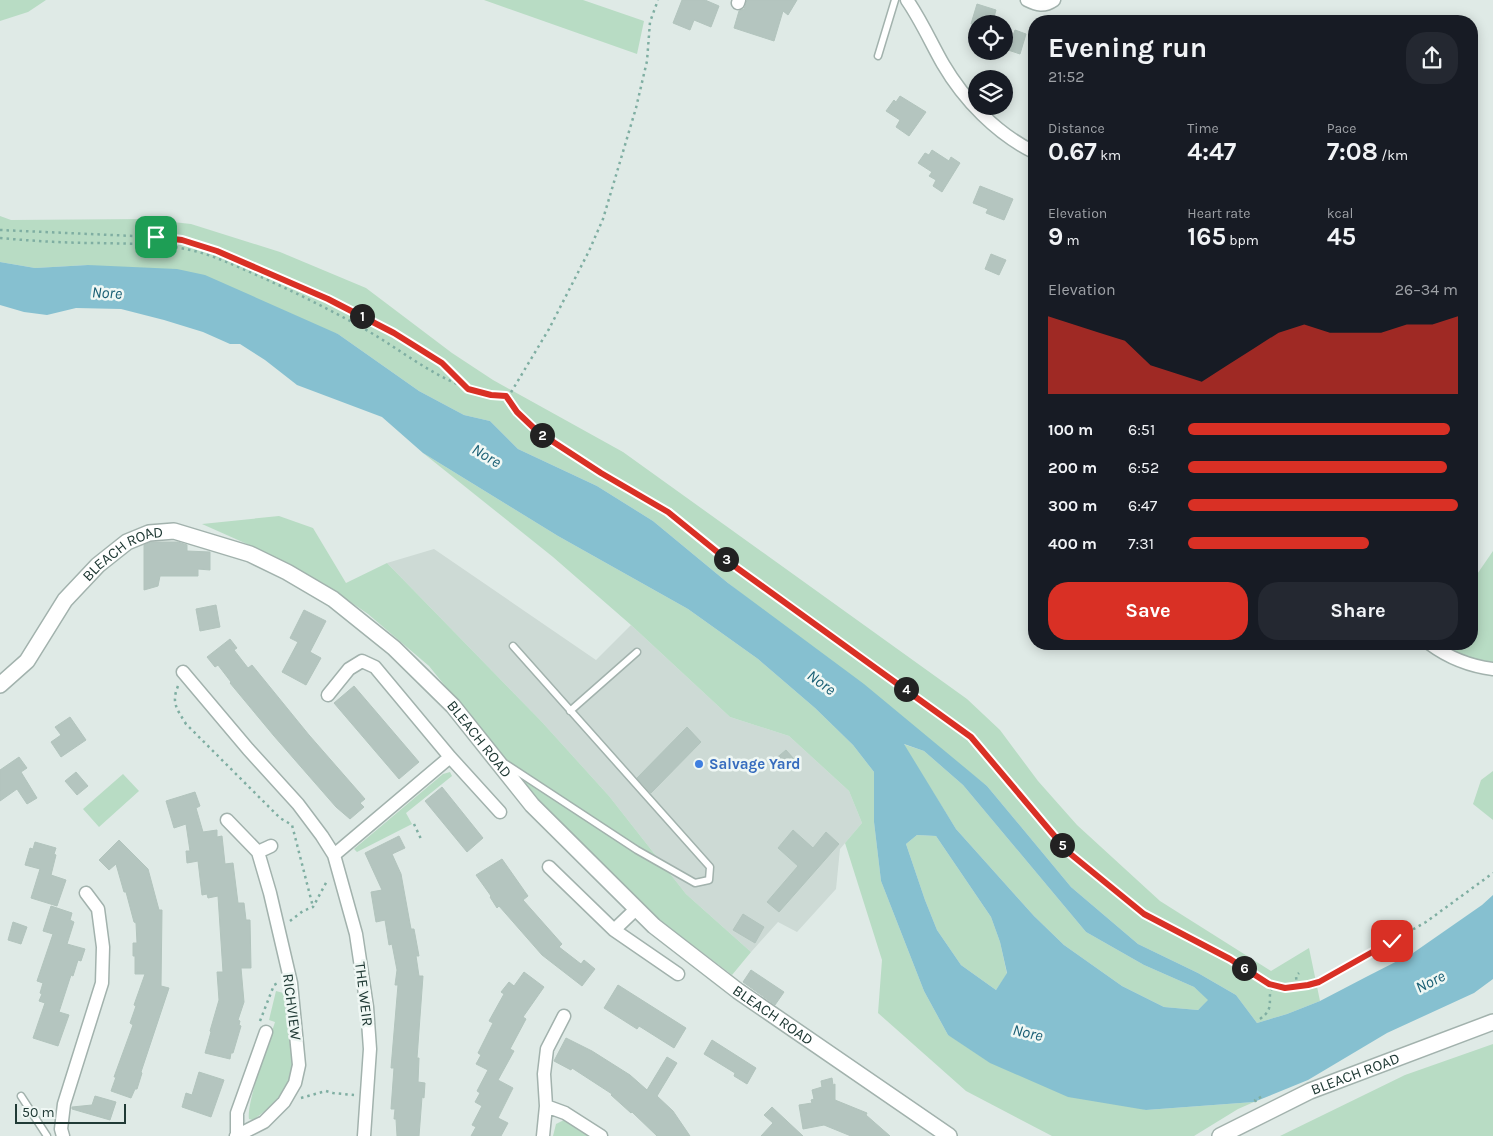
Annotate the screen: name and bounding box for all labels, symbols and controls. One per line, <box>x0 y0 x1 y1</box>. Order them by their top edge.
map controls <box>968 15 1013 115</box>
button: locate <box>968 15 1013 60</box>
text: Evening run <box>1048 31 1207 64</box>
button: share <box>1406 32 1458 84</box>
text: 21:52 <box>1048 67 1085 86</box>
button: layers <box>968 70 1013 115</box>
text: Distance <box>1048 120 1105 137</box>
text: Time <box>1187 120 1219 137</box>
text: Pace <box>1327 120 1357 137</box>
text: 0.67 <box>1048 137 1097 166</box>
text: 4:47 <box>1187 137 1236 166</box>
text: 7:08 <box>1327 137 1378 166</box>
text: km <box>1097 147 1121 164</box>
text: /km <box>1378 147 1408 164</box>
text: Elevation <box>1048 205 1107 222</box>
text: Heart rate <box>1187 205 1250 222</box>
text: kcal <box>1327 205 1353 222</box>
pin <box>135 216 177 258</box>
text: 9 <box>1048 222 1063 251</box>
text: 165 <box>1187 222 1226 251</box>
text: 45 <box>1327 222 1356 251</box>
icon: arrive <box>142 223 170 251</box>
text: m <box>1063 232 1080 249</box>
text: bpm <box>1226 232 1259 249</box>
text: Elevation <box>1048 280 1116 299</box>
text: 26–34 m <box>1395 280 1458 299</box>
water label: Nore <box>91 282 123 303</box>
pin: 1 <box>350 304 374 328</box>
text: 1 <box>360 308 365 325</box>
text: 100 m <box>1048 420 1093 439</box>
text: 6:51 <box>1128 420 1155 439</box>
pin: 2 <box>530 422 554 448</box>
text: 2 <box>538 427 547 444</box>
water label: Nore <box>469 439 505 472</box>
text: 200 m <box>1048 458 1097 477</box>
text: 6:52 <box>1128 458 1159 477</box>
text: 300 m <box>1048 496 1097 515</box>
text: 6:47 <box>1128 496 1157 515</box>
street label: BLEACH ROAD <box>78 523 164 585</box>
text: 400 m <box>1048 534 1097 553</box>
text: 7:31 <box>1128 534 1154 553</box>
pin: 3 <box>714 546 738 572</box>
text: 3 <box>722 551 731 568</box>
button: Save <box>1048 582 1248 640</box>
button: Share <box>1258 582 1458 640</box>
water label: Nore <box>804 666 840 699</box>
pin: 4 <box>894 676 918 702</box>
text: 4 <box>902 681 911 698</box>
street label: BLEACH ROAD <box>443 697 516 781</box>
place label: Salvage Yard <box>709 755 801 773</box>
marker: Salvage Yard <box>693 758 705 770</box>
pin: 5 <box>1050 832 1074 858</box>
text: 5 <box>1058 837 1067 854</box>
pin <box>1371 920 1413 962</box>
icon: check <box>1378 927 1406 955</box>
pin: 6 <box>1232 956 1256 980</box>
text: 6 <box>1240 960 1249 977</box>
street label: THE WEIR <box>351 961 377 1027</box>
water label: Nore <box>1412 966 1449 997</box>
street label: RICHVIEW <box>279 973 305 1042</box>
street label: BLEACH ROAD <box>729 981 817 1049</box>
water label: Nore <box>1011 1020 1046 1045</box>
street label: BLEACH ROAD <box>1308 1049 1402 1099</box>
scale bar <box>15 1101 126 1124</box>
text: 50 m <box>22 1104 55 1121</box>

